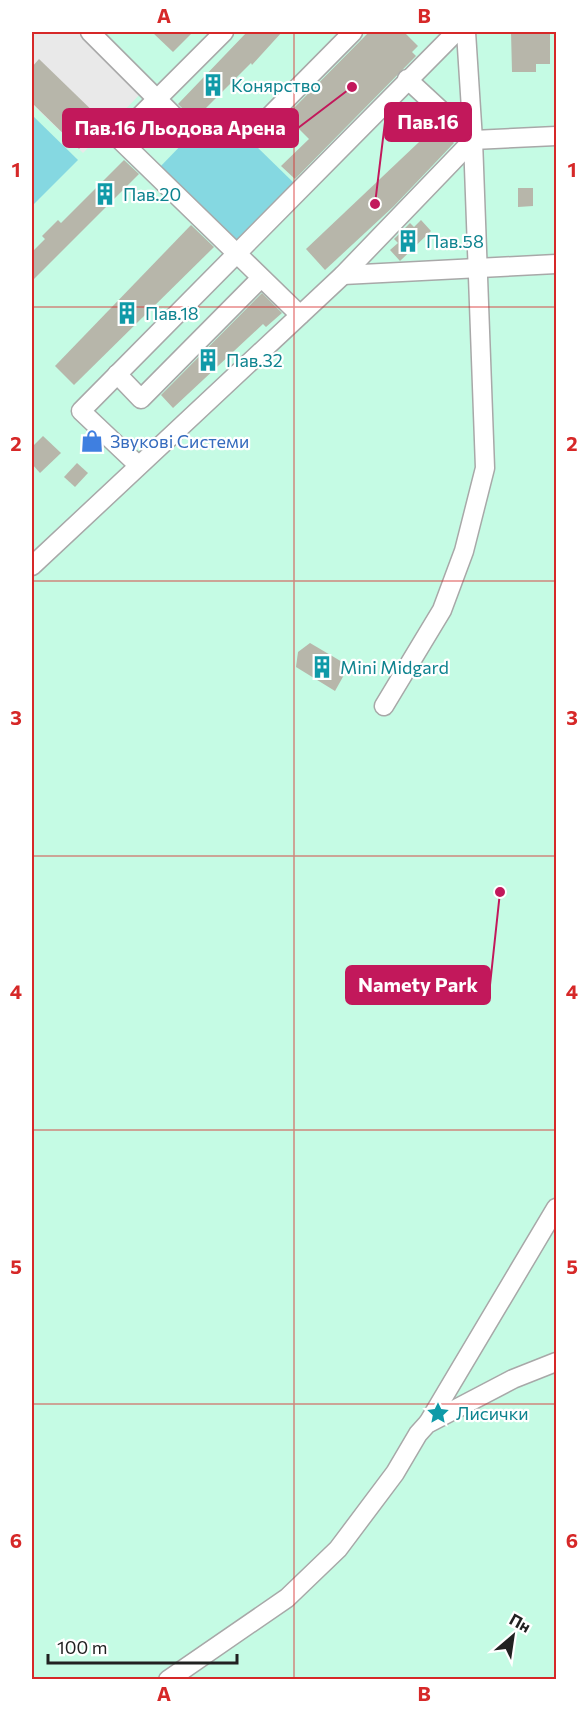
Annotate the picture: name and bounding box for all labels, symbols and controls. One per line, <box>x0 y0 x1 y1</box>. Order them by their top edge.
text: A <box>157 3 171 27</box>
text: B <box>417 3 431 27</box>
building icon: Конярство <box>200 72 226 98</box>
place label: Конярство <box>231 74 321 96</box>
callout: Пав.16 <box>385 103 471 141</box>
callout: Пав.16 Льодова Арена <box>63 109 298 147</box>
text: Пав.16 <box>397 109 459 133</box>
text: Пав.16 Льодова Арена <box>74 115 286 139</box>
text: 1 <box>11 157 21 181</box>
text: 1 <box>567 157 577 181</box>
building icon: Пав.20 <box>92 181 118 207</box>
place label: Пав.20 <box>123 183 181 205</box>
building icon: Пав.58 <box>395 228 421 254</box>
place label: Пав.58 <box>426 230 484 252</box>
building icon: Пав.18 <box>114 300 140 326</box>
place label: Пав.18 <box>145 302 199 324</box>
building icon: Пав.32 <box>195 347 221 373</box>
place label: Пав.32 <box>226 349 283 371</box>
shop icon: Звукові Системи <box>79 428 105 454</box>
place label: Звукові Системи <box>110 430 249 452</box>
text: 2 <box>10 431 22 455</box>
text: 2 <box>566 431 578 455</box>
building icon: Mini Midgard <box>309 654 335 680</box>
place label: Mini Midgard <box>340 656 449 678</box>
text: 3 <box>10 705 22 729</box>
text: 3 <box>566 705 578 729</box>
callout: Namety Park <box>346 966 490 1004</box>
text: Namety Park <box>358 972 478 996</box>
text: 4 <box>10 979 22 1003</box>
text: 4 <box>566 979 578 1003</box>
text: 5 <box>10 1254 22 1278</box>
text: 5 <box>566 1254 578 1278</box>
place icon: Лисички <box>425 1400 451 1426</box>
place label: Лисички <box>456 1402 529 1424</box>
text: 6 <box>10 1528 22 1552</box>
text: 6 <box>566 1528 578 1552</box>
north arrow <box>483 1606 543 1666</box>
text: Пн <box>507 1609 534 1636</box>
scale bar <box>48 1627 237 1665</box>
text: 100 m <box>57 1636 107 1658</box>
text: A <box>157 1681 171 1705</box>
text: B <box>417 1681 431 1705</box>

